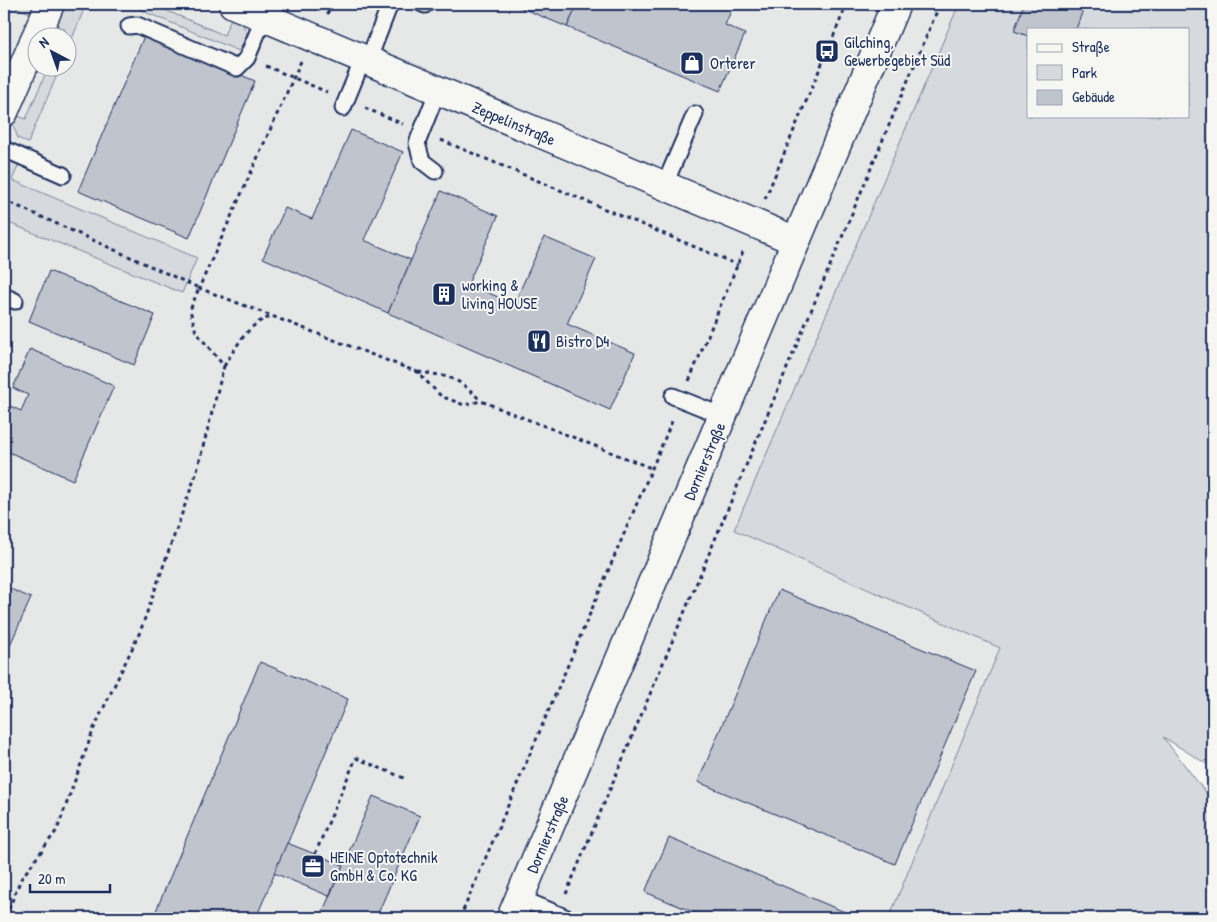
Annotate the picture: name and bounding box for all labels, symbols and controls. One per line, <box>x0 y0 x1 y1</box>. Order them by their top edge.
north arrow <box>28 28 78 78</box>
legend <box>1027 28 1190 118</box>
place label: Gilching, Gewerbegebiet Süd <box>844 31 950 71</box>
text: N <box>34 32 53 51</box>
text: Straße <box>1072 36 1110 57</box>
bus stop icon: Gilching, Gewerbegebiet Süd <box>814 38 840 64</box>
shop icon: Orterer <box>679 50 705 76</box>
place label: Orterer <box>710 52 756 74</box>
text: Park <box>1072 62 1097 83</box>
text: Gebäude <box>1072 86 1115 107</box>
street label: Zeppelinstraße <box>469 96 560 151</box>
place label: working & living HOUSE <box>462 274 537 314</box>
building icon: working & living HOUSE <box>431 281 457 307</box>
restaurant icon: Bistro D4 <box>526 328 552 354</box>
place label: Bistro D4 <box>556 330 609 352</box>
street label: Dornierstraße <box>678 418 730 503</box>
street label: Dornierstraße <box>521 791 573 876</box>
place label: HEINE Optotechnik GmbH & Co. KG <box>330 846 438 886</box>
office icon: HEINE Optotechnik GmbH & Co. KG <box>300 853 326 879</box>
scale bar <box>30 862 110 894</box>
text: 20 m <box>38 868 65 889</box>

